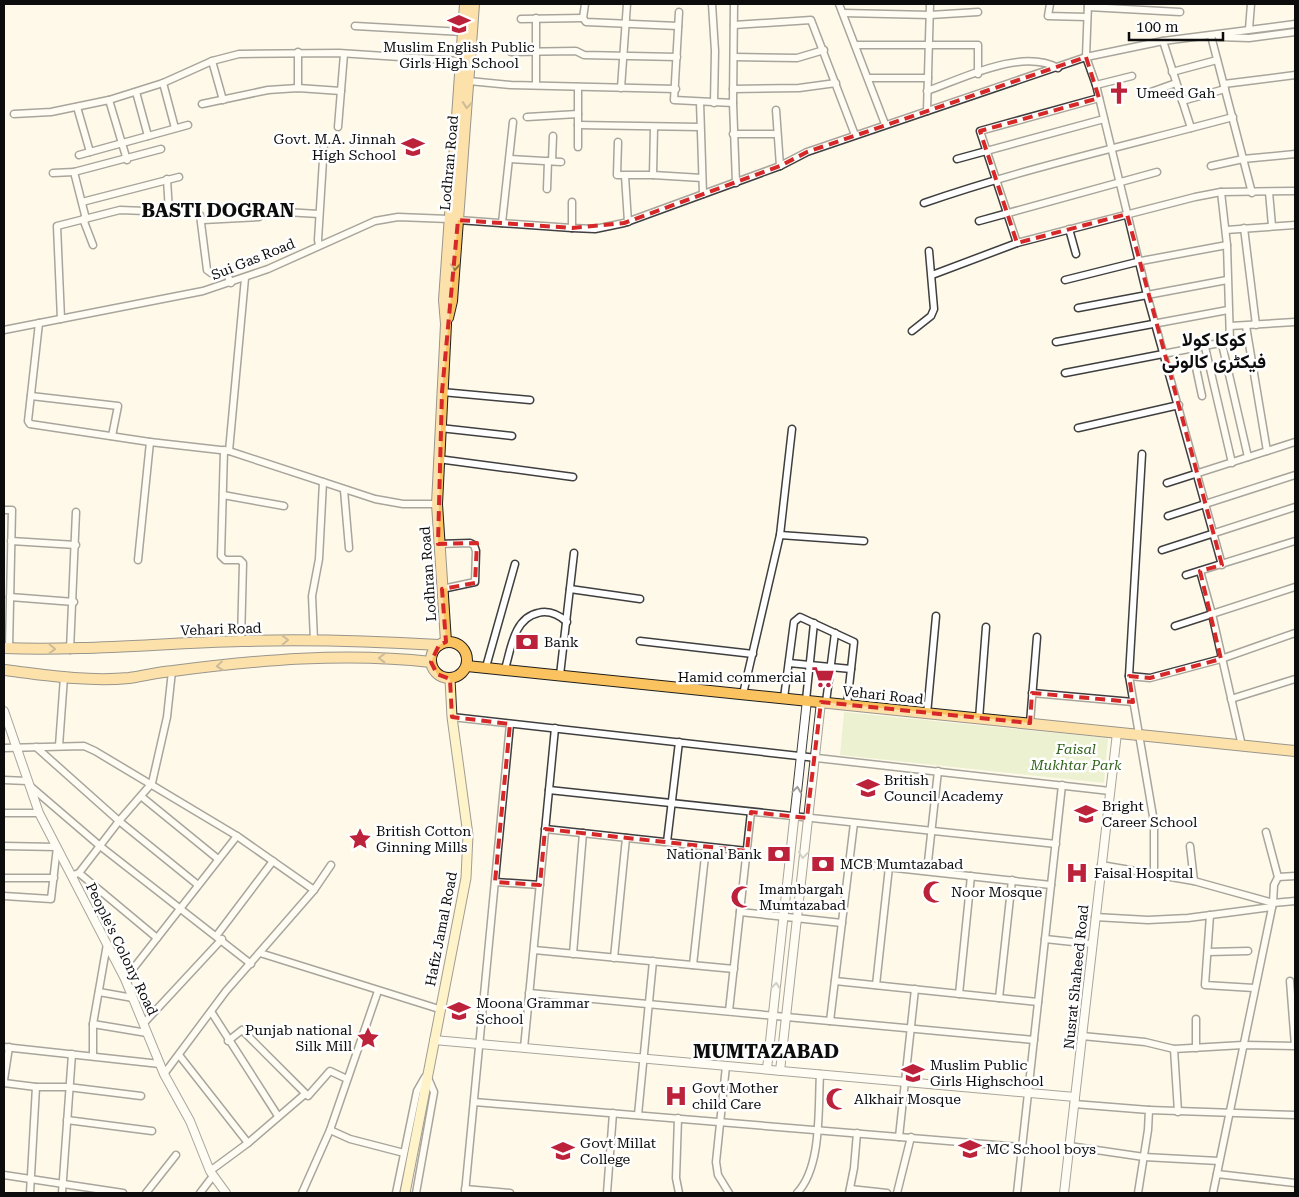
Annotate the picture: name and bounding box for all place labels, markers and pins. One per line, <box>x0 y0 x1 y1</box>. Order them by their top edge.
school or university icon: Muslim English Public Girls High School <box>446 11 472 37</box>
place label: Muslim English Public Girls High School <box>383 39 535 71</box>
church icon: Umeed Gah <box>1106 80 1132 106</box>
place label: Umeed Gah <box>1136 85 1215 101</box>
place label: Govt. M.A. Jinnah High School <box>274 131 397 163</box>
school or university icon: Govt. M.A. Jinnah High School <box>400 134 426 160</box>
bank icon: Bank <box>514 629 540 655</box>
place label: Bank <box>544 634 579 650</box>
supermarket icon: Hamid commercial <box>810 664 836 690</box>
place label: Hamid commercial <box>678 669 807 685</box>
place label: British Council Academy <box>884 772 1004 804</box>
school or university icon: British Council Academy <box>855 775 881 801</box>
place label: Bright Career School <box>1102 798 1198 830</box>
school or university icon: Bright Career School <box>1073 801 1099 827</box>
place label: British Cotton Ginning Mills <box>376 823 471 855</box>
place icon: British Cotton Ginning Mills <box>347 826 373 852</box>
bank icon: National Bank <box>766 841 792 867</box>
place label: National Bank <box>666 846 762 862</box>
bank icon: MCB Mumtazabad <box>810 851 836 877</box>
place label: MCB Mumtazabad <box>840 856 963 872</box>
hospital icon: Faisal Hospital <box>1064 860 1090 886</box>
place label: Faisal Hospital <box>1094 865 1194 881</box>
mosque icon: Noor Mosque <box>921 879 947 905</box>
place label: Imambargah Mumtazabad <box>759 881 846 913</box>
mosque icon: Imambargah Mumtazabad <box>729 884 755 910</box>
place label: Noor Mosque <box>951 884 1043 900</box>
place label: Moona Grammar School <box>476 995 590 1027</box>
school or university icon: Moona Grammar School <box>446 998 472 1024</box>
place label: Punjab national Silk Mill <box>245 1022 353 1054</box>
place icon: Punjab national Silk Mill <box>355 1025 381 1051</box>
place label: Muslim Public Girls Highschool <box>930 1057 1044 1089</box>
school or university icon: Muslim Public Girls Highschool <box>900 1060 926 1086</box>
place label: Govt Mother child Care <box>692 1080 779 1112</box>
hospital icon: Govt Mother child Care <box>663 1083 689 1109</box>
mosque icon: Alkhair Mosque <box>824 1086 850 1112</box>
place label: Alkhair Mosque <box>854 1091 961 1107</box>
place label: Govt Millat College <box>580 1135 656 1167</box>
school or university icon: MC School boys <box>957 1136 983 1162</box>
school or university icon: Govt Millat College <box>550 1138 576 1164</box>
place label: MC School boys <box>986 1141 1096 1157</box>

